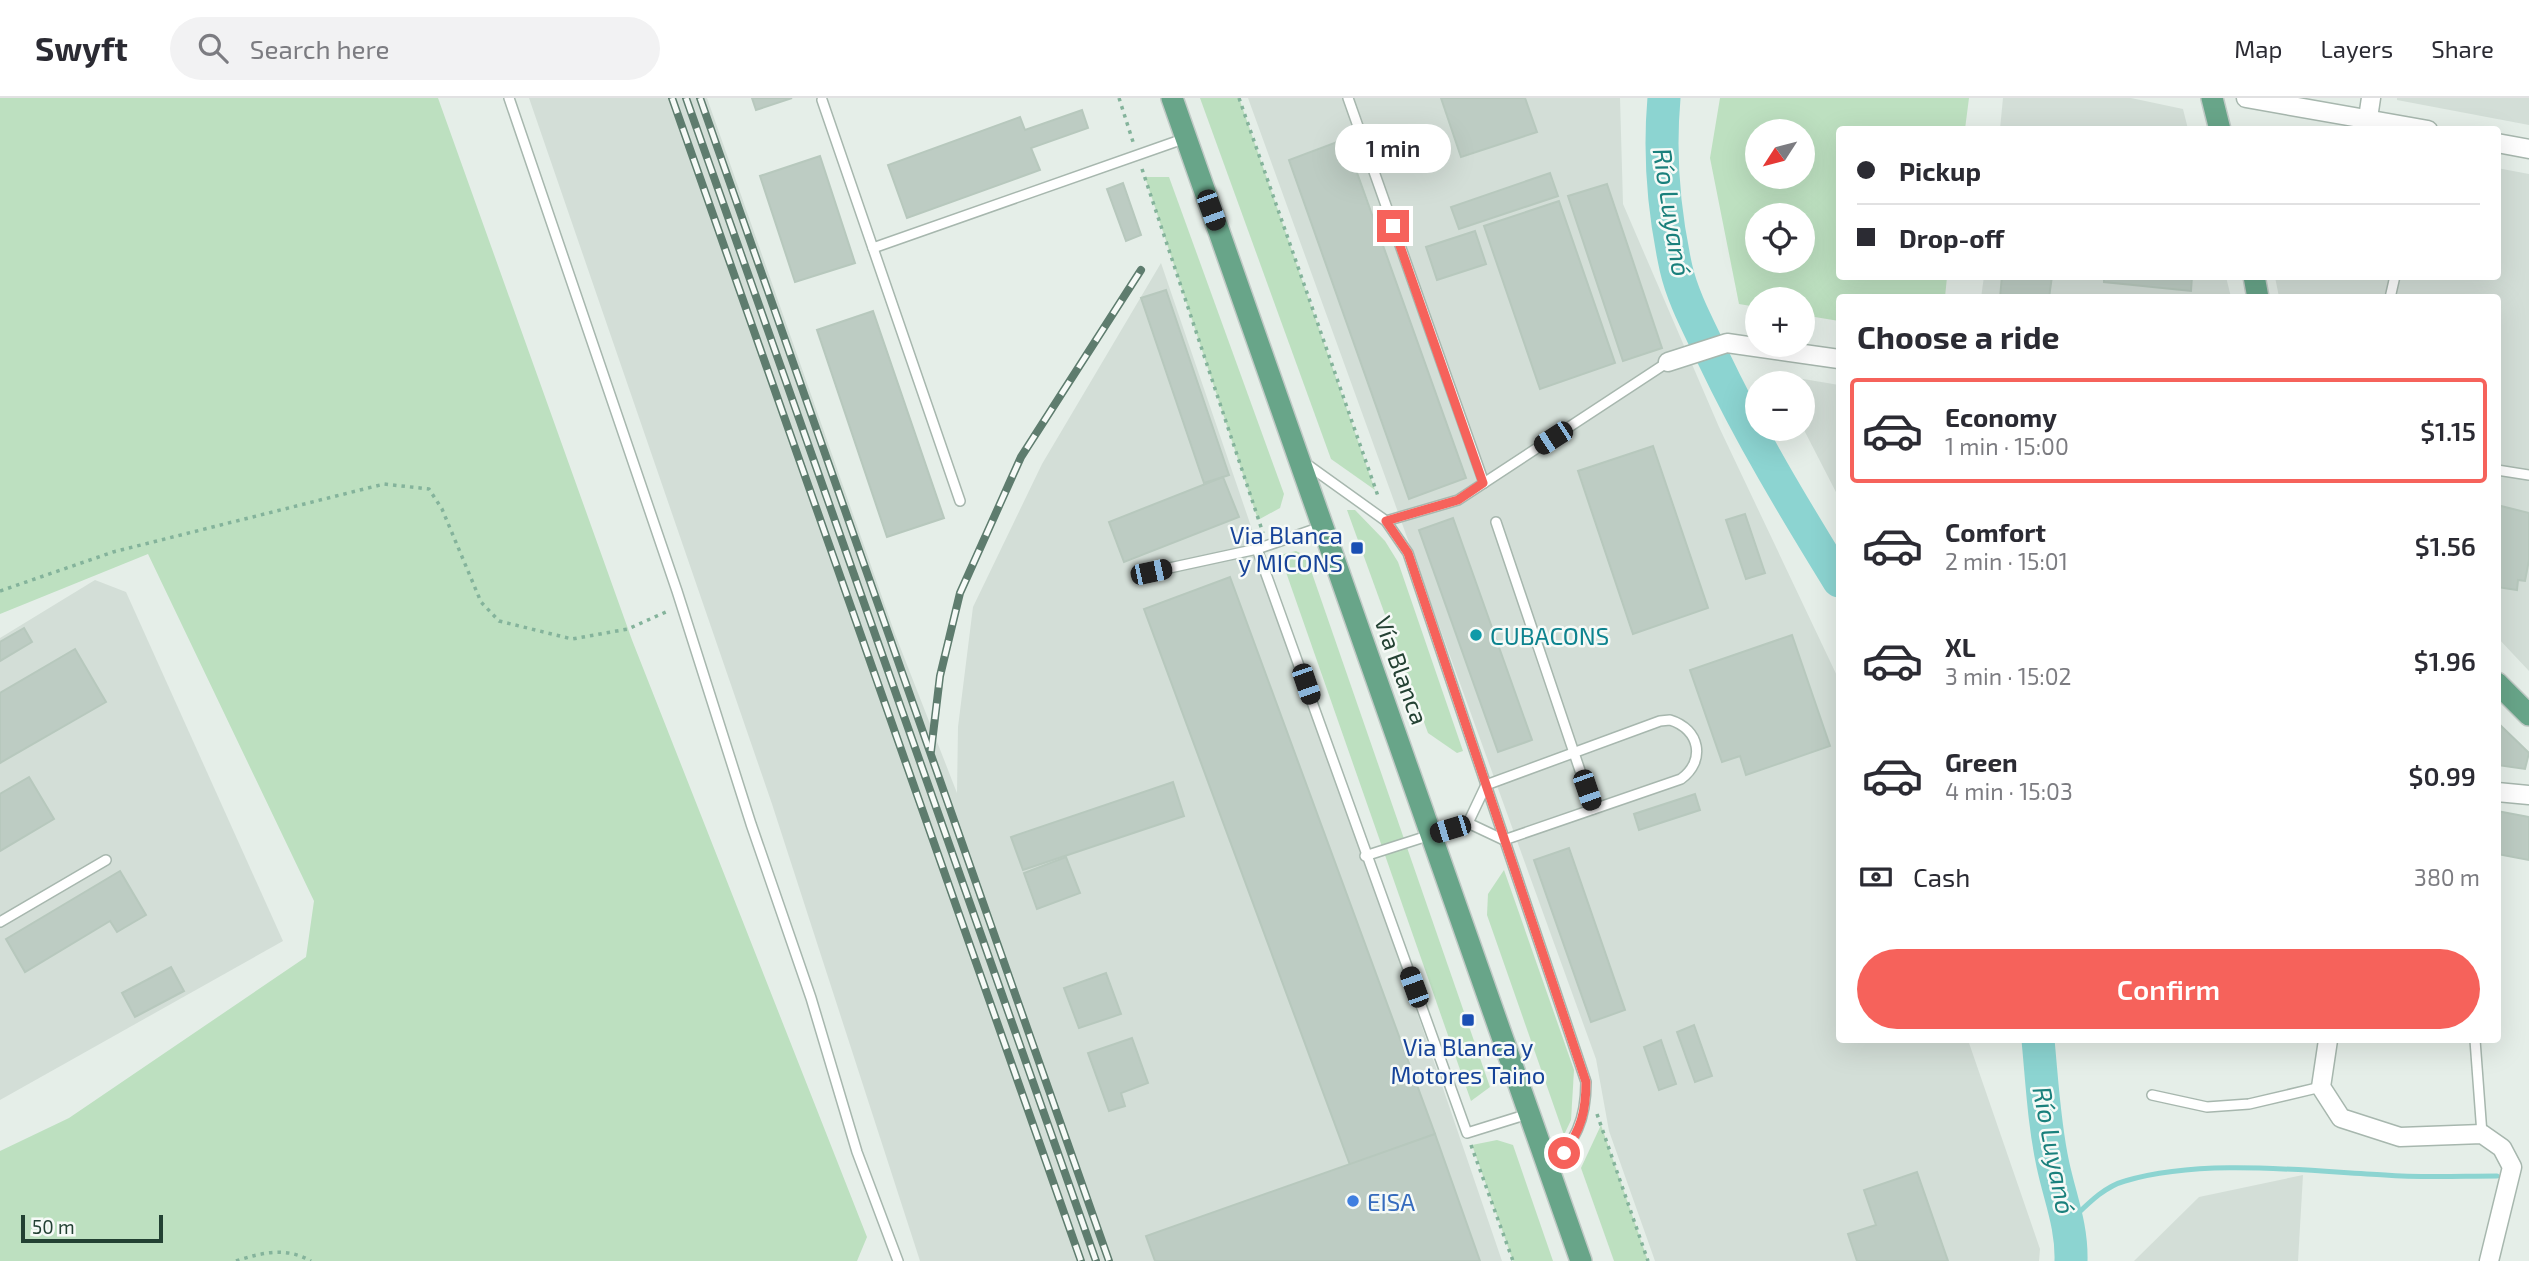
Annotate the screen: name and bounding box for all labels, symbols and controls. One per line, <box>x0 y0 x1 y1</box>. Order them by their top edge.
search box <box>170 17 660 80</box>
text: Swyft <box>35 28 128 68</box>
icon: search <box>194 29 232 67</box>
text: Search here <box>250 33 390 64</box>
text: Map <box>2234 34 2282 63</box>
text: Layers <box>2320 34 2393 63</box>
text: Share <box>2431 34 2494 63</box>
north arrow <box>1745 119 1815 189</box>
map controls <box>1745 119 1815 441</box>
callout: 1 min <box>1335 124 1451 174</box>
text: 1 min <box>1366 134 1420 162</box>
water label: Río Luyanó <box>1647 146 1698 279</box>
text: Pickup <box>1899 155 1981 186</box>
car <box>1194 187 1229 233</box>
button: locate <box>1745 203 1815 273</box>
route end <box>1377 210 1409 242</box>
text: Drop-off <box>1899 222 2004 253</box>
button: + <box>1745 287 1815 357</box>
text: Choose a ride <box>1857 317 2060 355</box>
button: − <box>1745 371 1815 441</box>
icon: car <box>1861 399 1924 462</box>
text: Economy <box>1945 401 2057 432</box>
text: $1.15 <box>2420 415 2476 446</box>
car <box>1530 418 1577 458</box>
text: 1 min · 15:00 <box>1945 432 2069 460</box>
icon: car <box>1861 514 1924 577</box>
text: Comfort <box>1945 516 2046 547</box>
place label: Via Blanca y MICONS <box>1230 520 1343 577</box>
text: $1.56 <box>2415 530 2476 561</box>
marker: Via Blanca y MICONS <box>1349 540 1365 556</box>
text: 2 min · 15:01 <box>1945 547 2068 575</box>
car <box>1129 557 1174 587</box>
street label: Vía Blanca <box>1369 612 1435 728</box>
place label: CUBACONS <box>1490 621 1609 650</box>
marker: CUBACONS <box>1468 627 1484 643</box>
icon: car <box>1861 629 1924 692</box>
text: XL <box>1945 631 1976 662</box>
text: $1.96 <box>2414 645 2476 676</box>
car <box>1290 661 1323 707</box>
text: 3 min · 15:02 <box>1945 662 2072 690</box>
icon: car <box>1861 744 1924 807</box>
text: Green <box>1945 746 2018 777</box>
text: $0.99 <box>2409 760 2476 791</box>
car <box>1571 767 1604 813</box>
text: 4 min · 15:03 <box>1945 777 2073 805</box>
car <box>1427 813 1474 845</box>
icon: cash <box>1857 858 1895 896</box>
text: Cash <box>1913 861 1970 892</box>
text: 380 m <box>2414 863 2480 891</box>
button: Confirm <box>1857 949 2480 1029</box>
car <box>1397 964 1432 1010</box>
marker: Via Blanca y Motores Taino <box>1460 1012 1476 1028</box>
place label: Via Blanca y Motores Taino <box>1390 1032 1546 1089</box>
water label: Río Luyanó <box>2026 1083 2083 1217</box>
route start <box>1548 1137 1580 1169</box>
place label: EISA <box>1367 1187 1415 1216</box>
marker: EISA <box>1345 1193 1361 1209</box>
scale bar <box>21 1212 163 1244</box>
text: 50 m <box>32 1215 75 1238</box>

